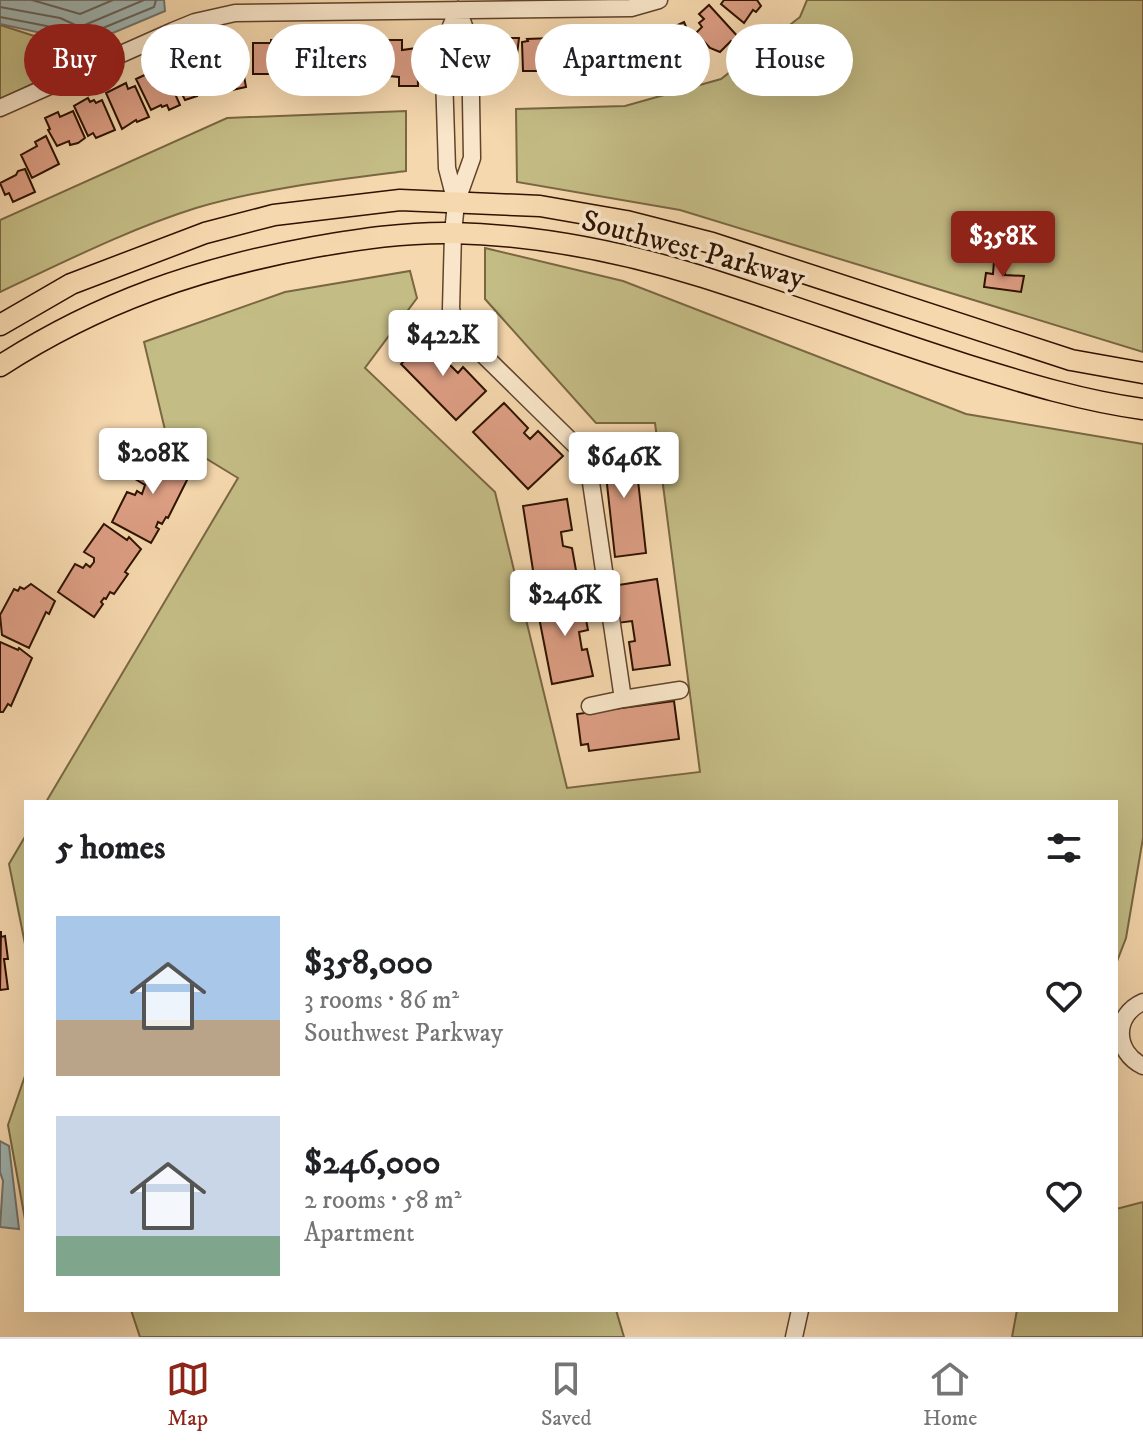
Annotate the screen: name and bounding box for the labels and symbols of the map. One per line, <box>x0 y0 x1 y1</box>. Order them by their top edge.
street label: Southwest Parkway <box>577 202 809 298</box>
pin: $358K <box>947 211 1059 279</box>
pin: $422K <box>387 310 499 378</box>
pin: $208K <box>97 428 209 496</box>
pin: $646K <box>568 432 680 500</box>
pin: $246K <box>509 570 621 638</box>

